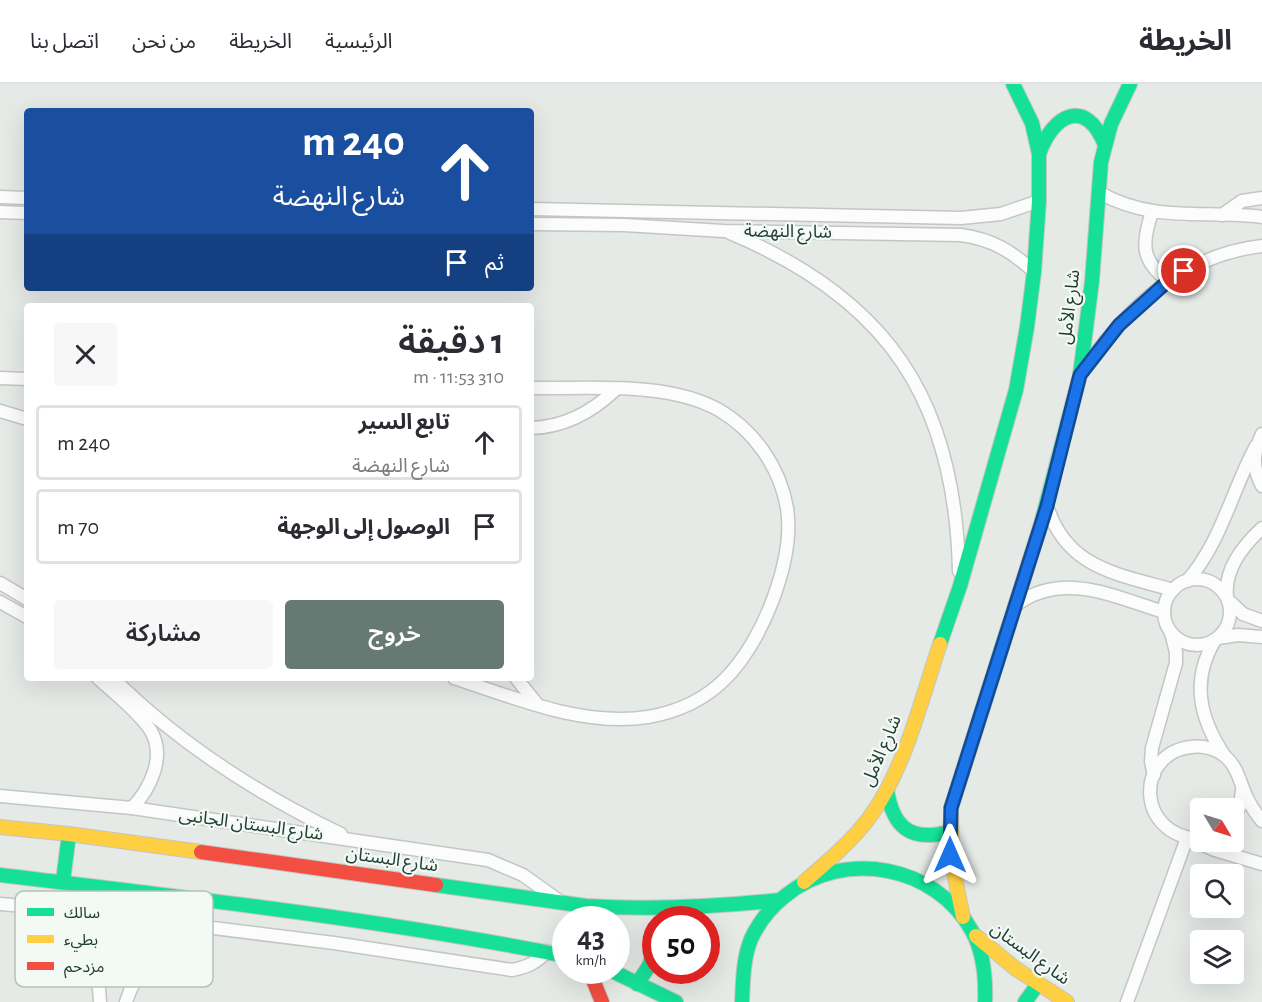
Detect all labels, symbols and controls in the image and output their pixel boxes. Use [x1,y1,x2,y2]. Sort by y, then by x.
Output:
text: الخريطة [1139,28,1232,56]
text: اتصل بنا [30,31,99,52]
text: من نحن [132,31,196,52]
text: الخريطة [229,31,292,52]
text: الرئيسية [325,31,393,52]
text: 240 m [302,121,405,163]
icon: ahead [426,132,504,210]
text: شارع النهضة [273,183,405,210]
street label: شارع النهضة [744,222,832,246]
pin [1158,245,1209,296]
icon: arrive [440,246,473,279]
text: ثم [485,252,504,274]
icon: arrive [1167,254,1200,287]
street label: شارع الأمل [1055,268,1087,346]
button: close [54,323,117,386]
text: 1 دقيقة [398,324,504,360]
text: 310 m · 11:53 [413,367,504,387]
text: تابع السير [358,411,450,433]
icon: ahead [468,426,501,459]
text: 240 m [57,432,110,454]
text: شارع النهضة [352,456,450,476]
icon: arrive [468,510,501,543]
text: 70 m [57,516,99,538]
text: الوصول إلى الوجهة [277,516,450,538]
button: مشاركة [54,600,273,669]
button: خروج [285,600,504,669]
street label: شارع الأمل [857,712,909,791]
north arrow [1190,798,1244,852]
map controls [1190,798,1244,984]
street label: شارع البستان الجانبى [177,806,324,848]
position arrow [918,823,982,887]
street label: شارع البستان [344,845,439,879]
button: search [1190,864,1244,918]
legend [15,891,213,987]
text: سالك [64,905,100,921]
speed limit sign: 50 [642,906,720,984]
street label: شارع البستان [985,919,1073,992]
text: 43 [577,923,605,953]
button: layers [1190,930,1244,984]
text: بطيء [64,932,98,952]
text: km/h [576,953,606,968]
text: مزدحم [64,959,104,979]

